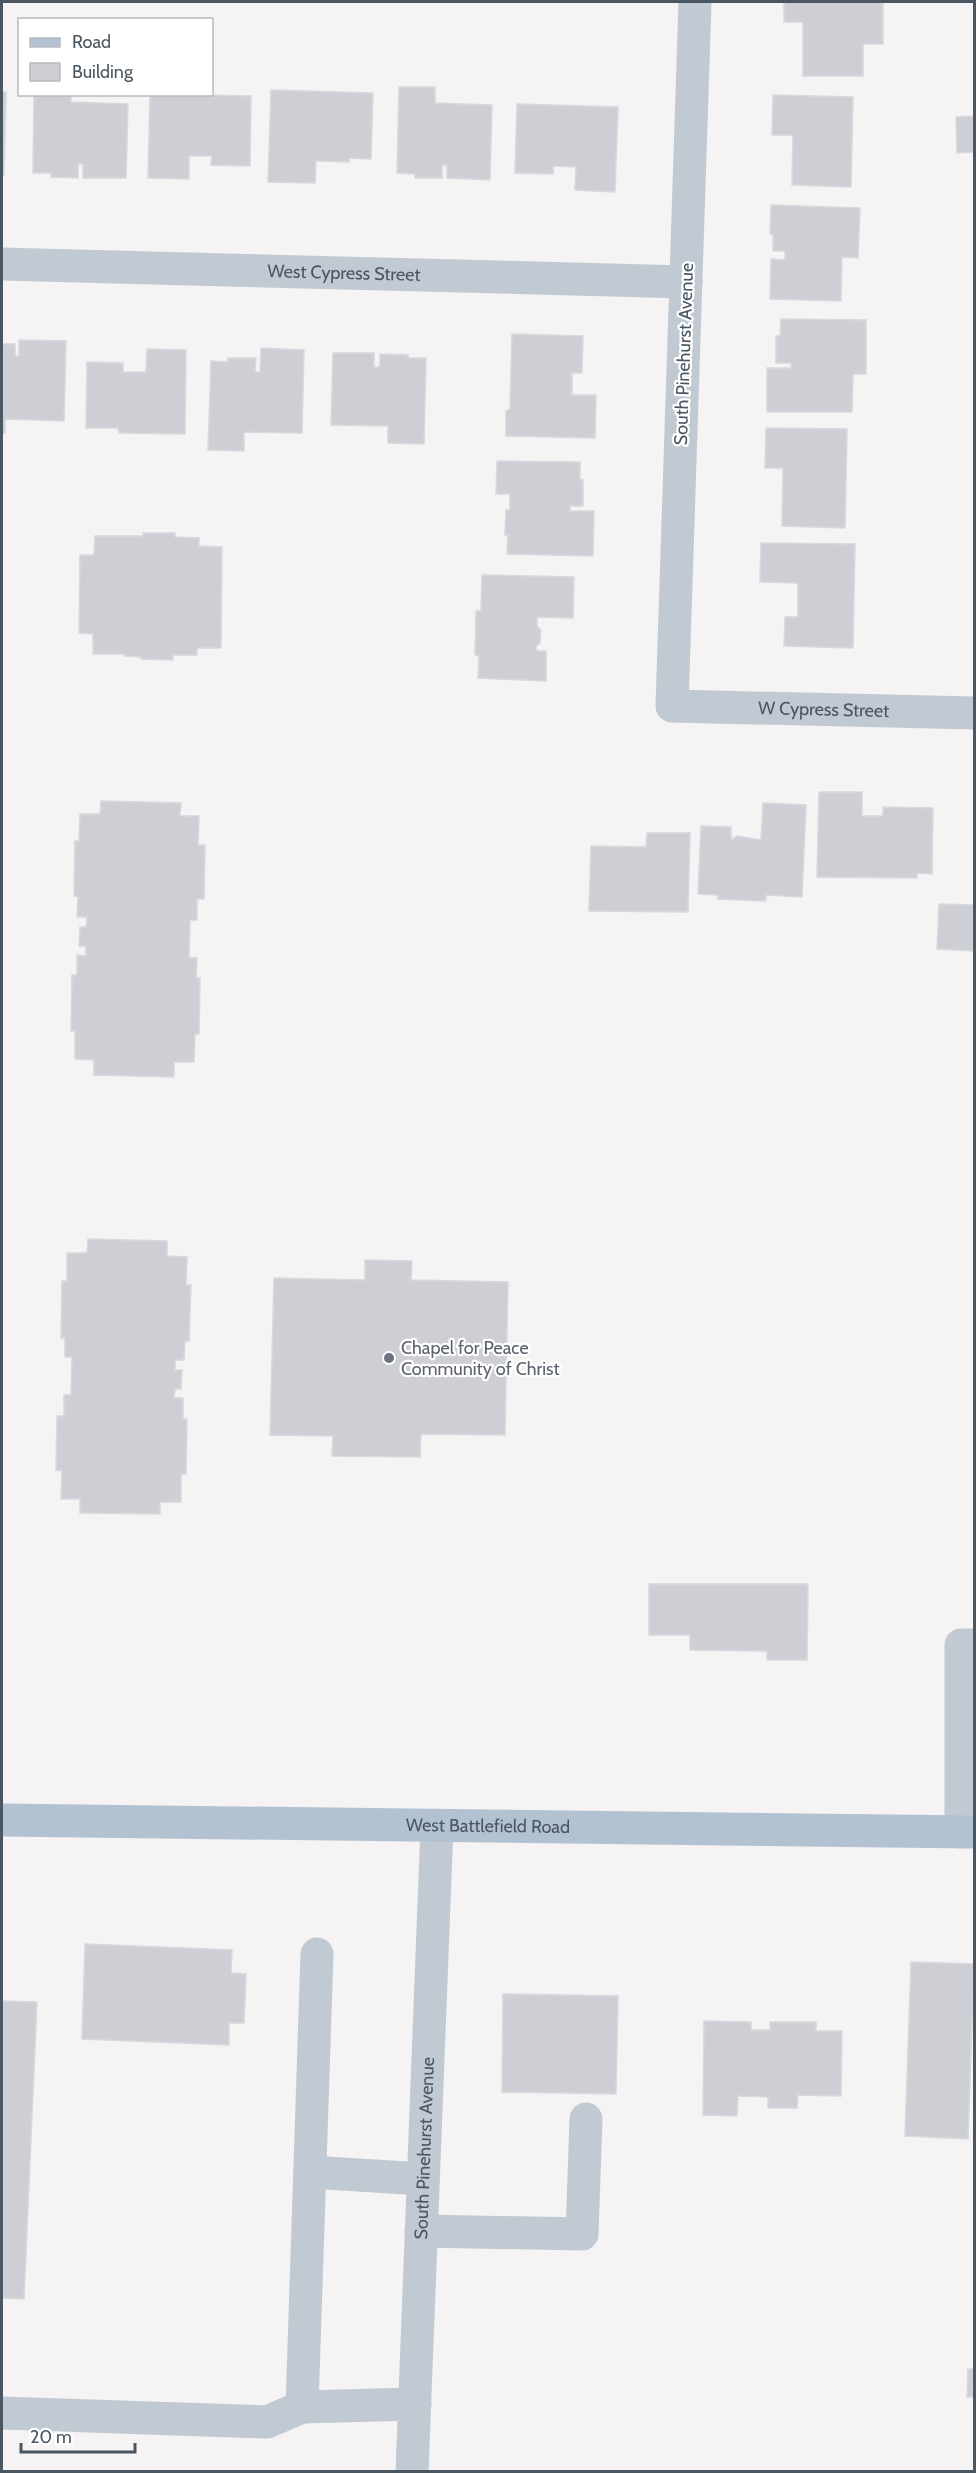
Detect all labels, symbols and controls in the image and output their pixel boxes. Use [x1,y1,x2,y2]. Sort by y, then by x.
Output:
legend [18,18,213,96]
text: Road [72,31,111,53]
text: Building [72,61,134,83]
street label: West Cypress Street [267,260,421,286]
street label: South Pinehurst Avenue [670,262,698,446]
street label: W Cypress Street [758,697,889,722]
place label: Chapel for Peace Community of Christ [401,1337,560,1380]
marker: Chapel for Peace Community of Christ [382,1351,396,1365]
street label: West Battlefield Road [406,1814,570,1838]
street label: South Pinehurst Avenue [410,2057,439,2240]
scale bar [21,2416,135,2454]
text: 20 m [30,2426,72,2448]

